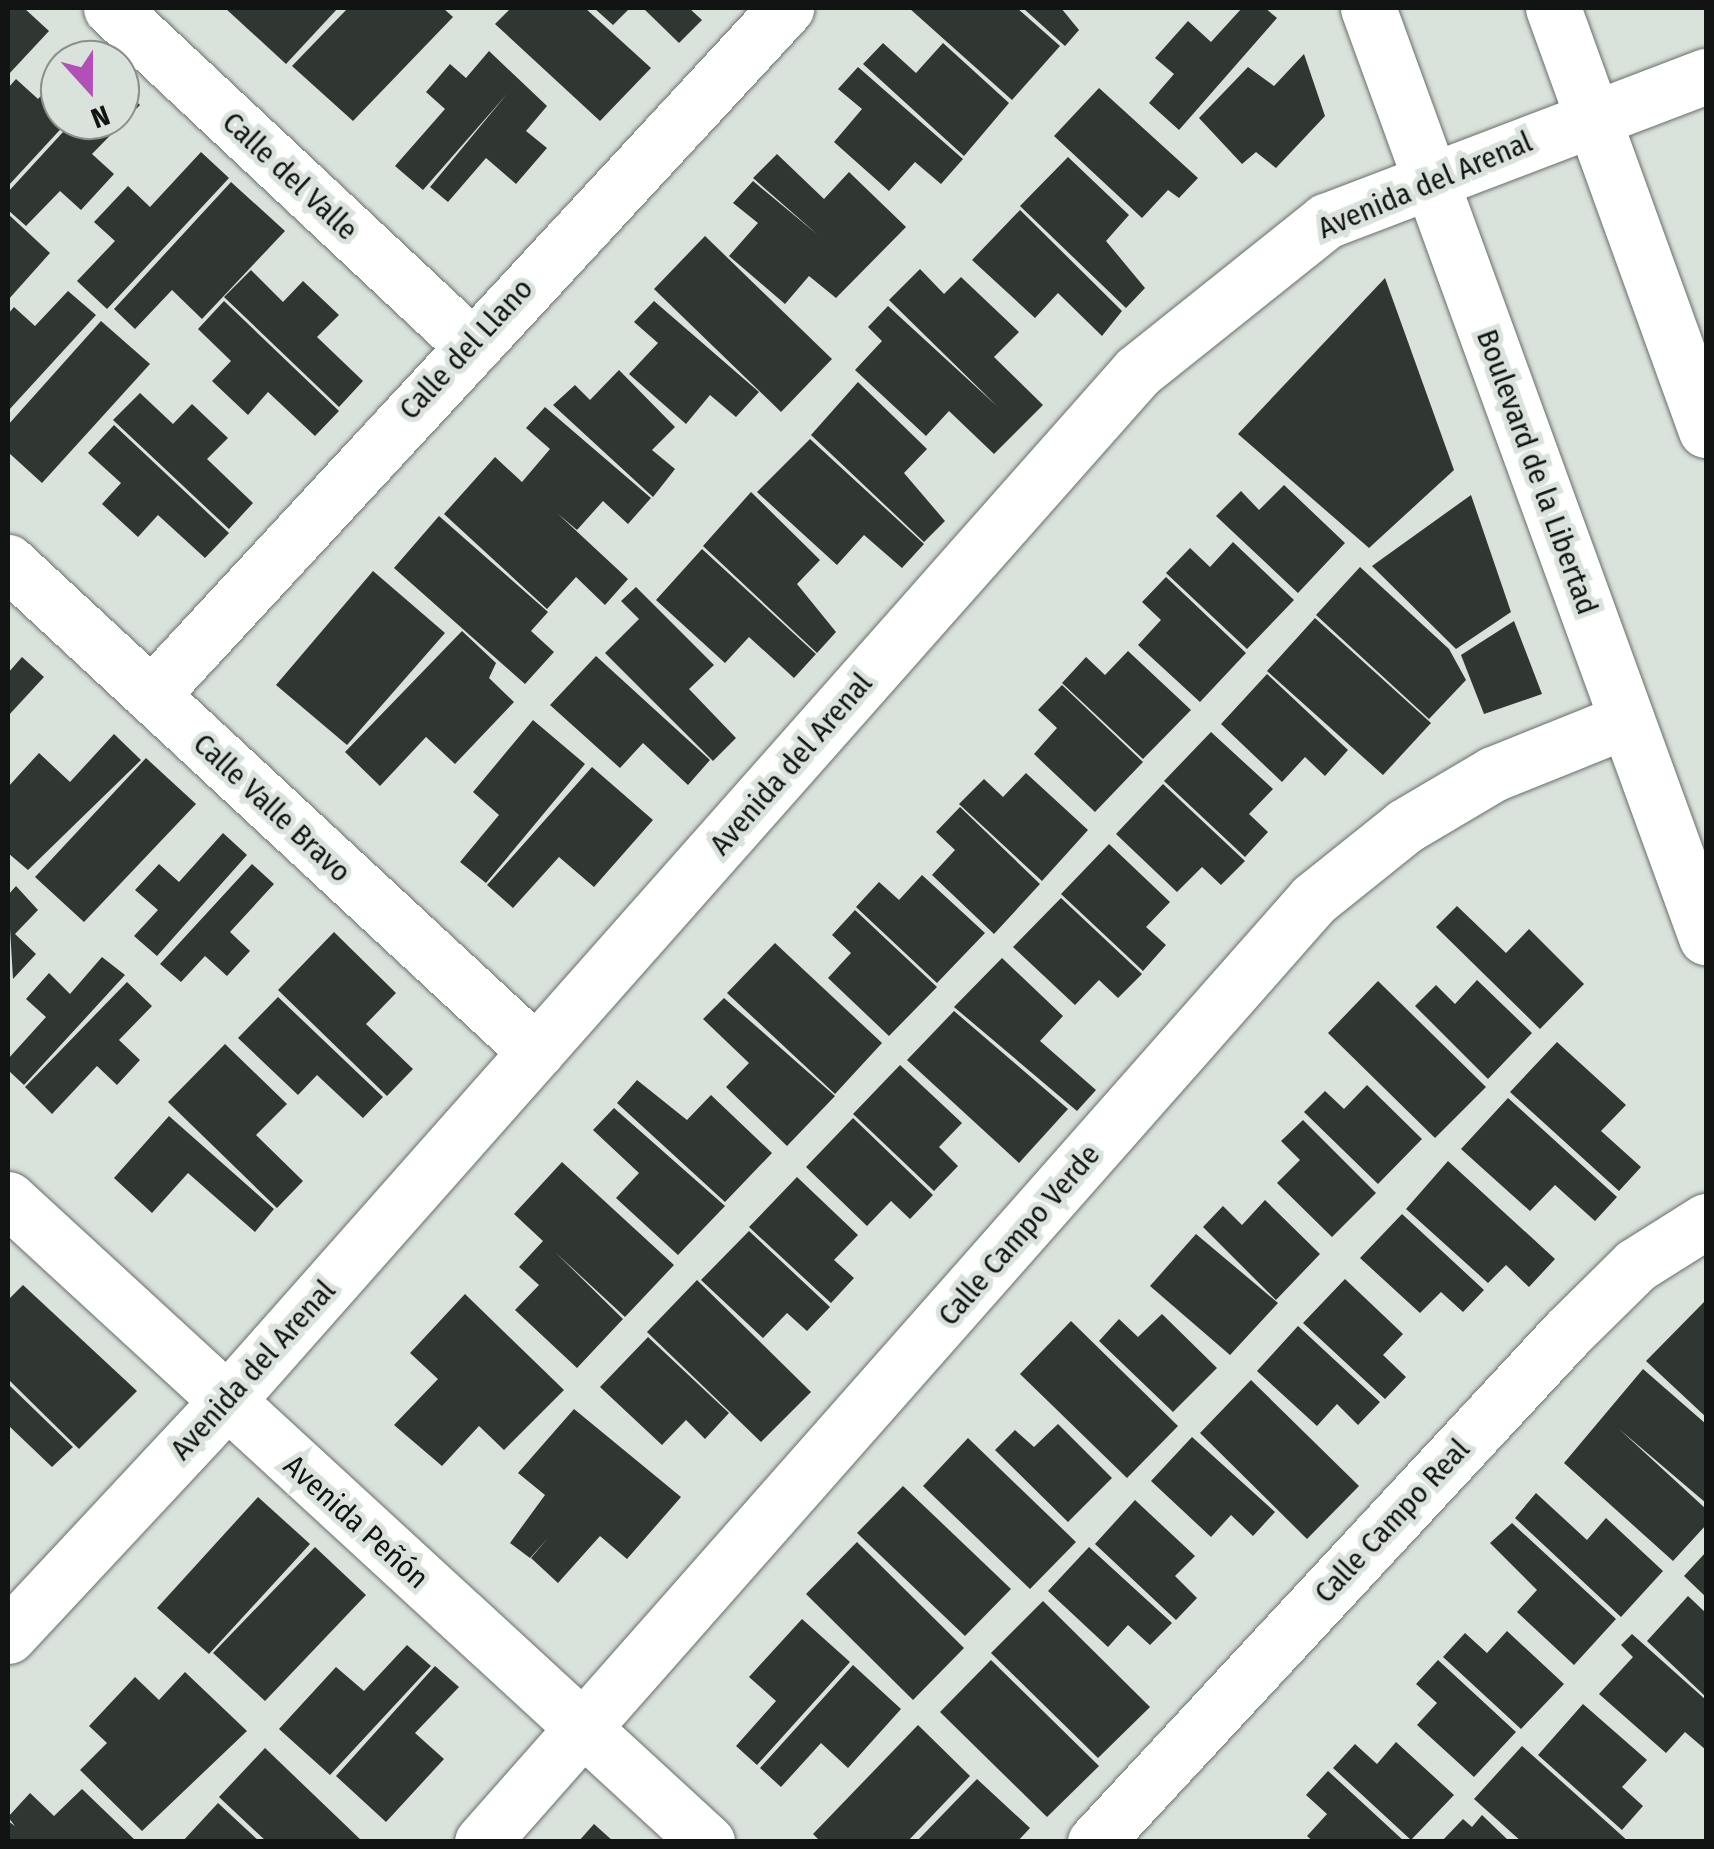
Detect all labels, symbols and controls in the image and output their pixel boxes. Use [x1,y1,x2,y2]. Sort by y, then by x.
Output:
north arrow [40,40,140,140]
text: N [86,98,114,135]
street label: Calle del Valle [215,104,365,248]
street label: Avenida del Arenal [1312,124,1538,246]
street label: Calle del Llano [392,271,540,427]
street label: Boulevard de la Libertad [1469,325,1605,619]
street label: Avenida del Arenal [702,666,880,862]
street label: Calle Valle Bravo [186,726,358,890]
street label: Calle Campo Verde [931,1137,1107,1333]
street label: Avenida del Arenal [163,1273,343,1467]
street label: Calle Campo Real [1307,1432,1477,1610]
street label: Avenida Peñón [276,1448,436,1596]

